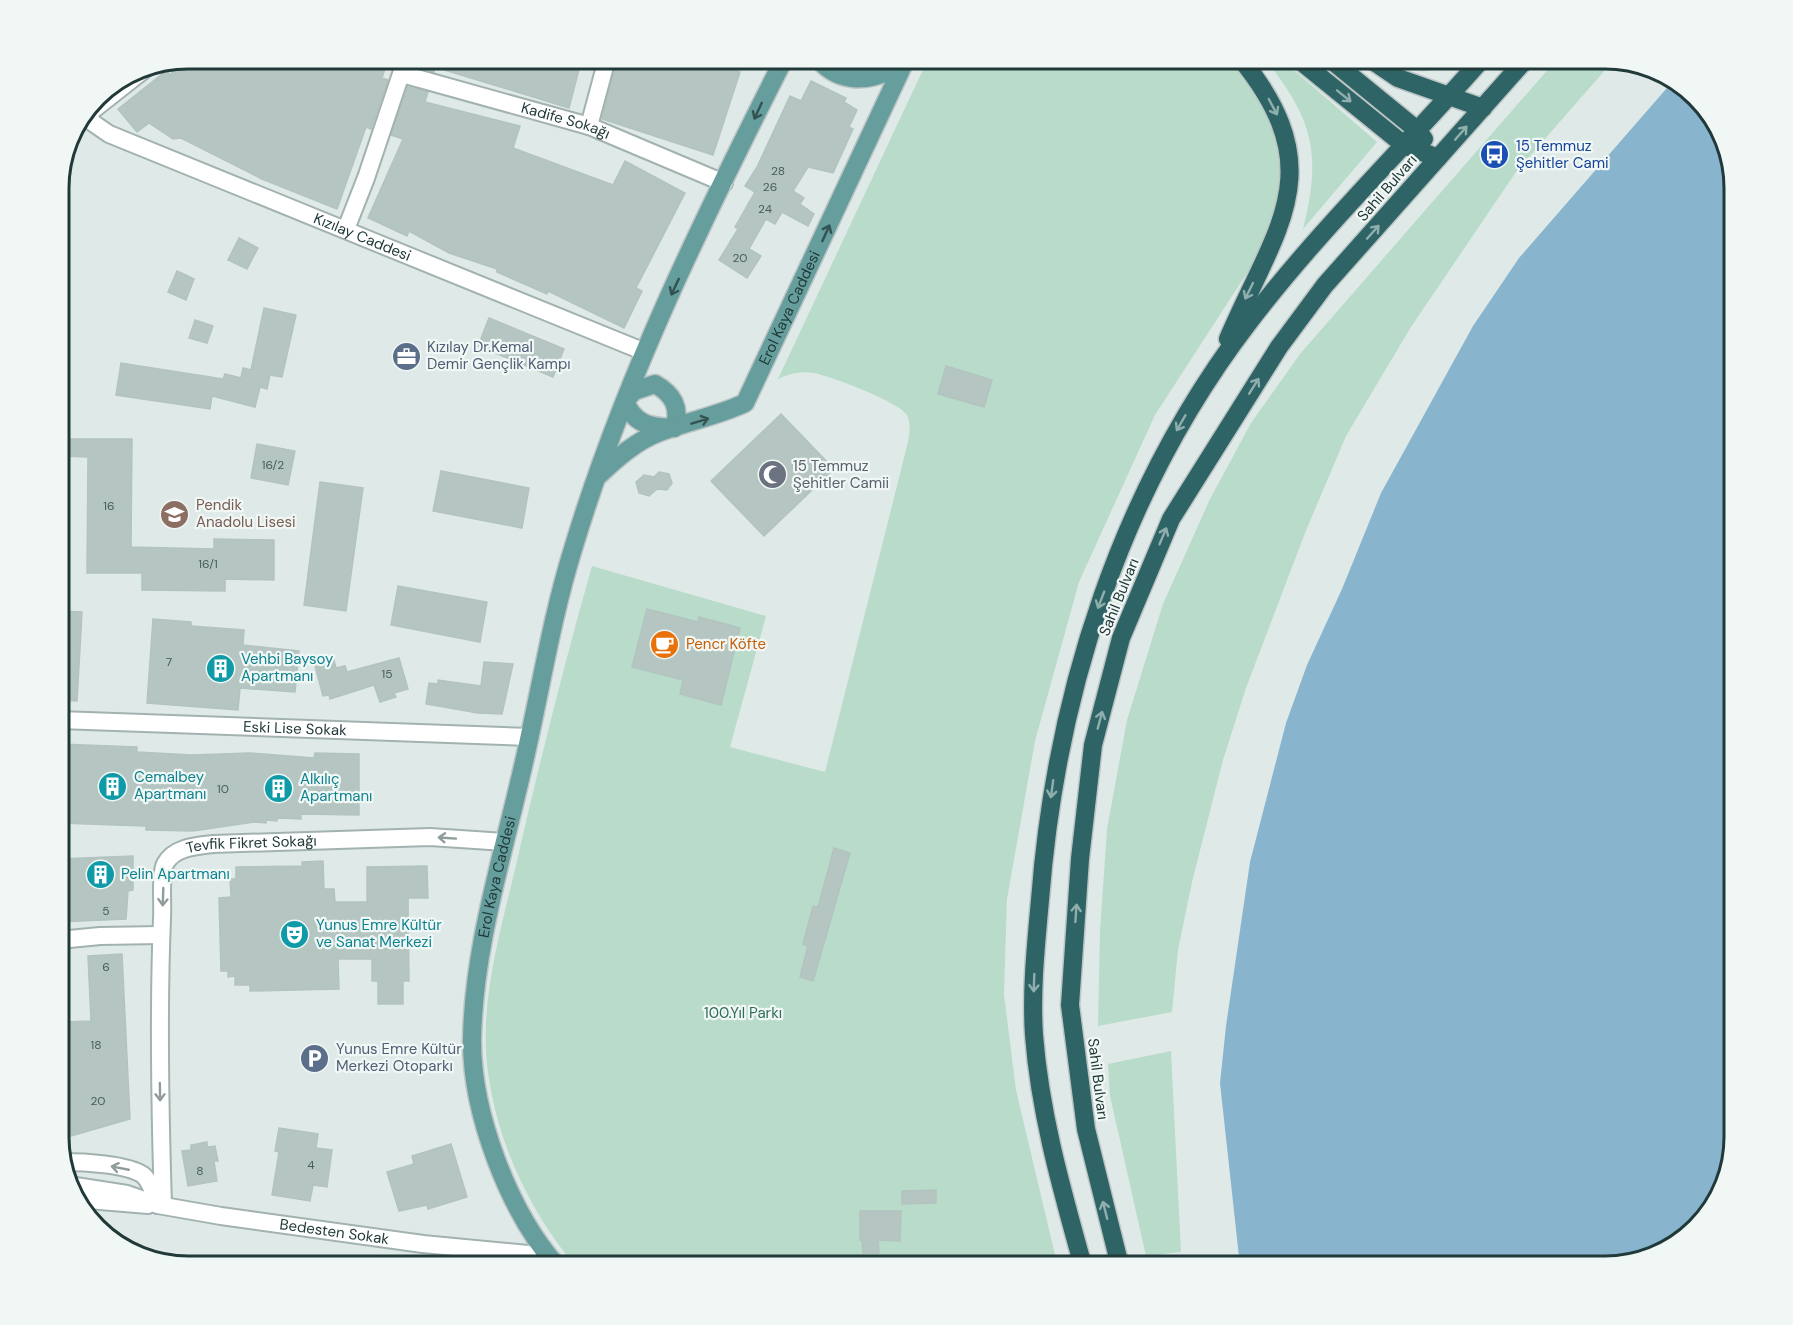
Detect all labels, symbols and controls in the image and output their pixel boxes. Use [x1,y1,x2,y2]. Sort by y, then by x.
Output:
one-way arrow [1335,89,1351,102]
street label: Kadife Sokağı [519,98,613,144]
one-way arrow [1267,98,1279,115]
one-way arrow [752,102,764,120]
one-way arrow [1454,126,1468,141]
place label: 15 Temmuz Şehitler Cami [1516,136,1609,173]
bus stop icon: 15 Temmuz Şehitler Cami [1479,139,1511,171]
street label: Sahil Bulvarı [1353,150,1421,226]
house number: 28 [771,163,785,179]
house number: 26 [763,179,777,195]
house number: 24 [758,201,772,217]
street label: Kızılay Caddesi [311,208,414,266]
one-way arrow [821,224,832,242]
one-way arrow [1366,225,1380,240]
street label: Erol Kaya Caddesi [754,248,825,368]
house number: 20 [732,250,748,266]
one-way arrow [669,278,680,296]
one-way arrow [1243,281,1254,299]
place label: Kızılay Dr.Kemal Demir Gençlik Kampı [427,337,571,374]
office icon: Kızılay Dr.Kemal Demir Gençlik Kampı [390,340,422,372]
one-way arrow [1248,378,1260,395]
one-way arrow [1175,414,1187,431]
one-way arrow [690,415,709,426]
place label: 15 Temmuz Şehitler Camii [793,456,889,493]
house number: 16/2 [262,457,284,473]
mosque icon: 15 Temmuz Şehitler Camii [756,459,788,491]
place label: Pendik Anadolu Lisesi [196,495,296,532]
house number: 16 [103,498,115,514]
school or university icon: Pendik Anadolu Lisesi [159,498,191,530]
one-way arrow [1158,527,1169,546]
street label: Sahil Bulvarı [1094,555,1144,639]
house number: 16/1 [198,556,218,572]
one-way arrow [1094,590,1105,609]
cafe icon: Pencr Köfte [649,628,681,660]
place label: Pencr Köfte [686,634,766,654]
place label: Vehbi Baysoy Apartmanı [241,649,334,686]
building icon: Vehbi Baysoy Apartmanı [204,652,236,684]
house number: 7 [166,654,172,670]
house number: 15 [381,666,393,682]
one-way arrow [1094,711,1106,730]
street label: Eski Lise Sokak [243,717,347,740]
place label: Cemalbey Apartmanı [134,767,206,804]
place label: Alkılıç Apartmanı [300,769,372,806]
building icon: Cemalbey Apartmanı [97,770,129,802]
building icon: Alkılıç Apartmanı [263,772,295,804]
one-way arrow [1047,778,1058,798]
house number: 10 [217,781,229,797]
street label: Erol Kaya Caddesi [473,814,521,939]
street label: Tevfik Fikret Sokağı [184,831,317,858]
one-way arrow [437,832,457,843]
building icon: Pelin Apartmanı [84,858,116,890]
place label: Pelin Apartmanı [121,864,230,884]
one-way arrow [157,886,169,906]
house number: 5 [102,903,110,919]
one-way arrow [1071,904,1082,924]
place label: Yunus Emre Kültür ve Sanat Merkezi [316,915,442,952]
theatre icon: Yunus Emre Kültür ve Sanat Merkezi [279,918,311,950]
house number: 6 [102,959,110,975]
one-way arrow [1028,972,1039,992]
park label: 100.Yıl Parkı [704,1003,782,1023]
house number: 18 [90,1037,102,1053]
street label: Sahil Bulvarı [1083,1037,1113,1121]
place label: Yunus Emre Kültür Merkezi Otoparkı [336,1039,462,1076]
parking icon: Yunus Emre Kültür Merkezi Otoparkı [299,1042,331,1074]
one-way arrow [154,1081,166,1101]
house number: 20 [90,1093,106,1109]
house number: 4 [307,1157,315,1173]
one-way arrow [111,1162,130,1173]
house number: 8 [196,1163,204,1179]
one-way arrow [1099,1201,1111,1220]
street label: Bedesten Sokak [278,1214,391,1249]

